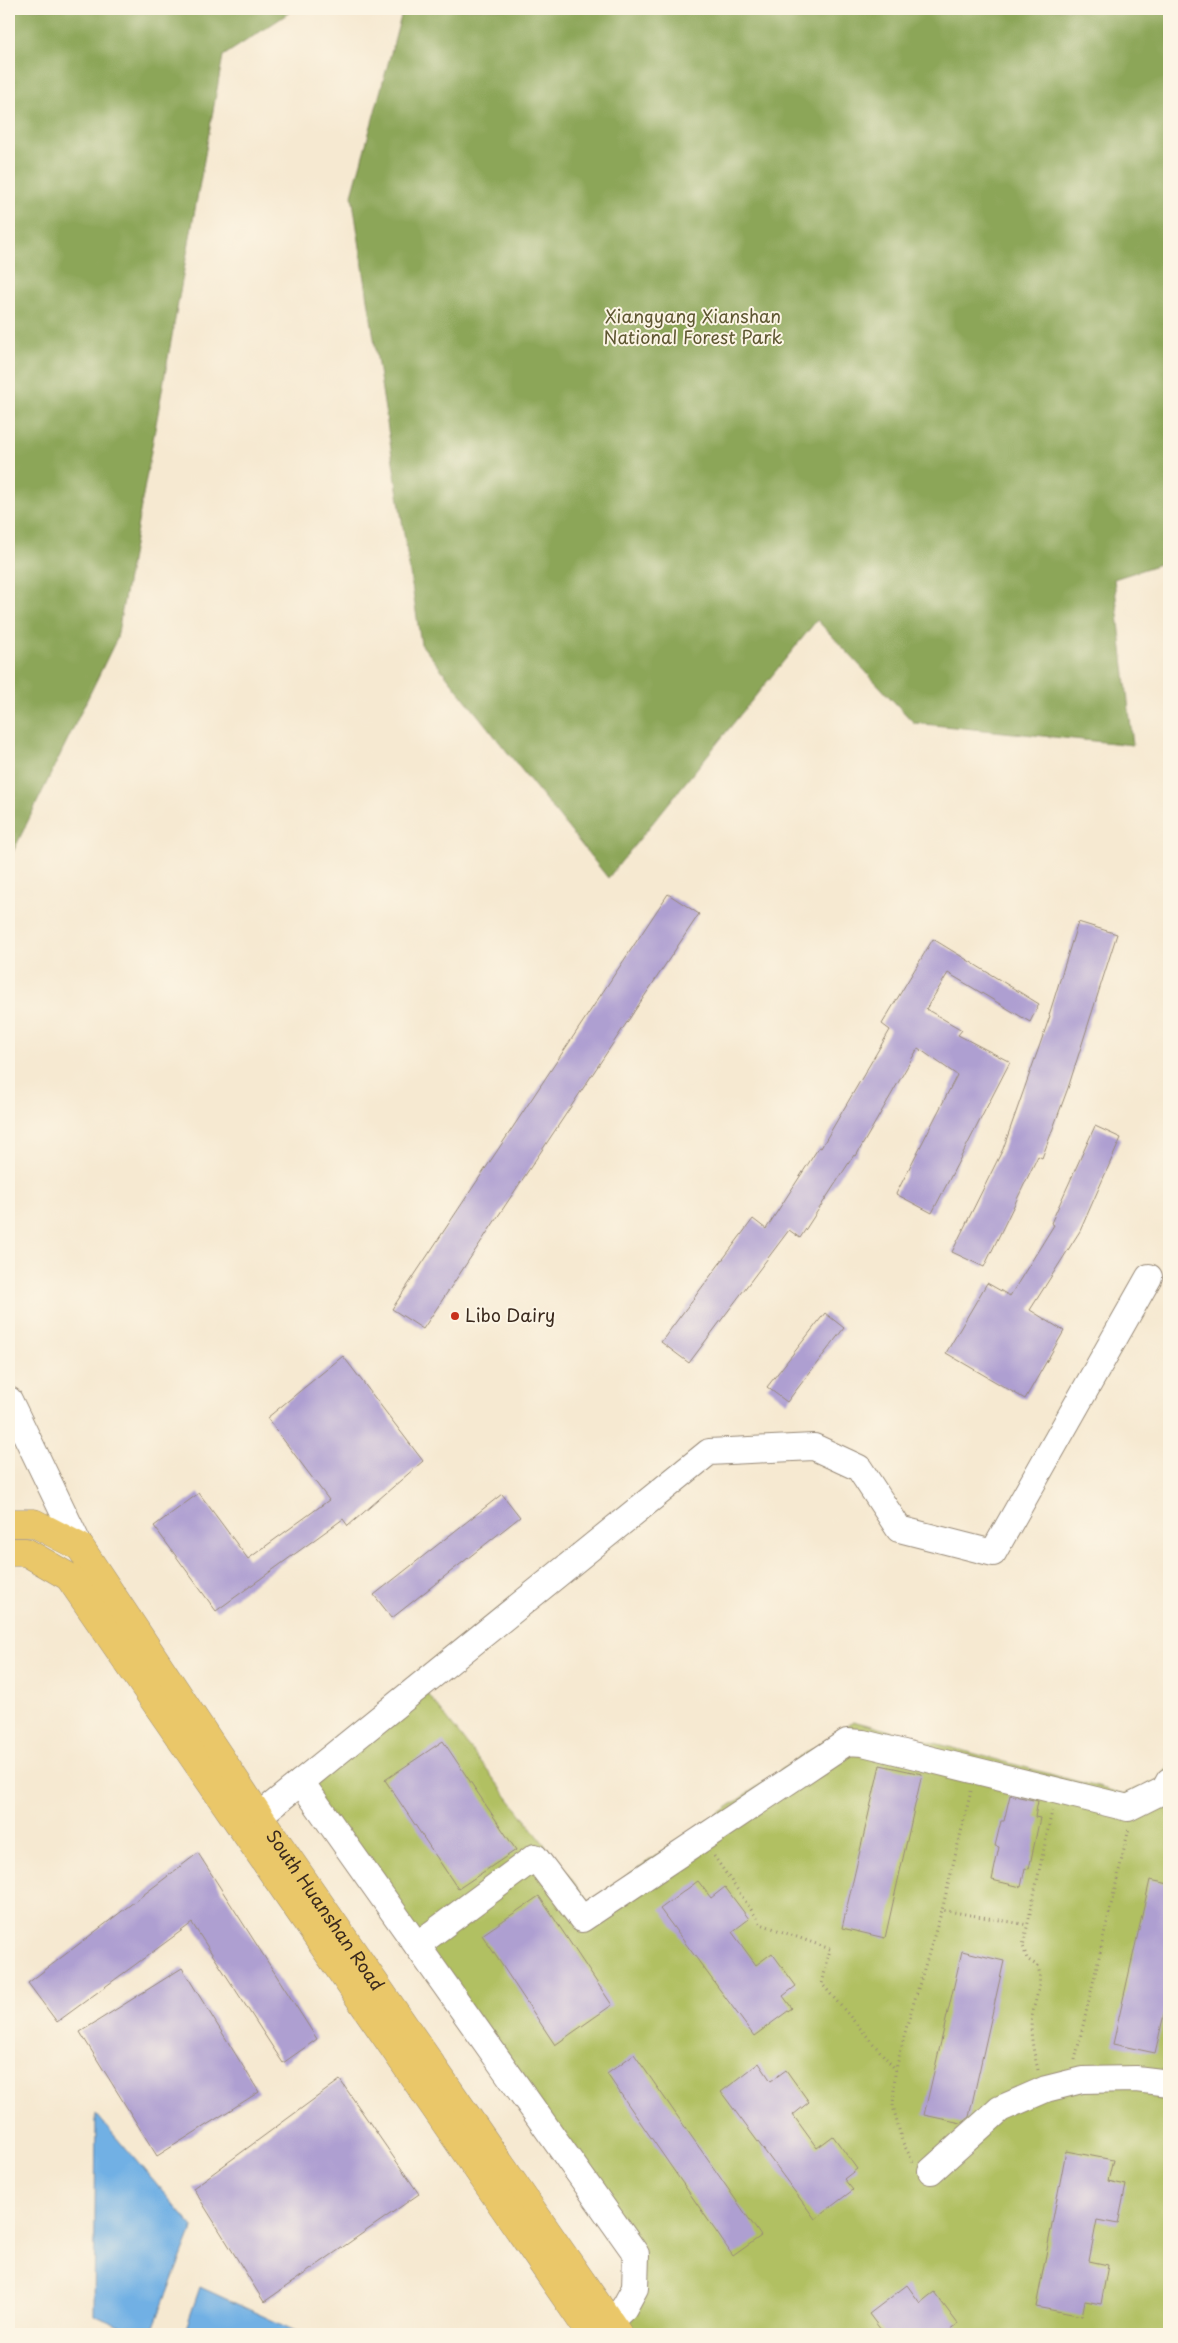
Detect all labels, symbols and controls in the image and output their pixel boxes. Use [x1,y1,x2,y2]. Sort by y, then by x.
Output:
park label: Xiangyang Xianshan National Forest Park [604,302,783,350]
place label: Libo Dairy [465,1301,555,1328]
marker: Libo Dairy [449,1310,461,1322]
street label: South Huanshan Road [260,1824,391,1996]

